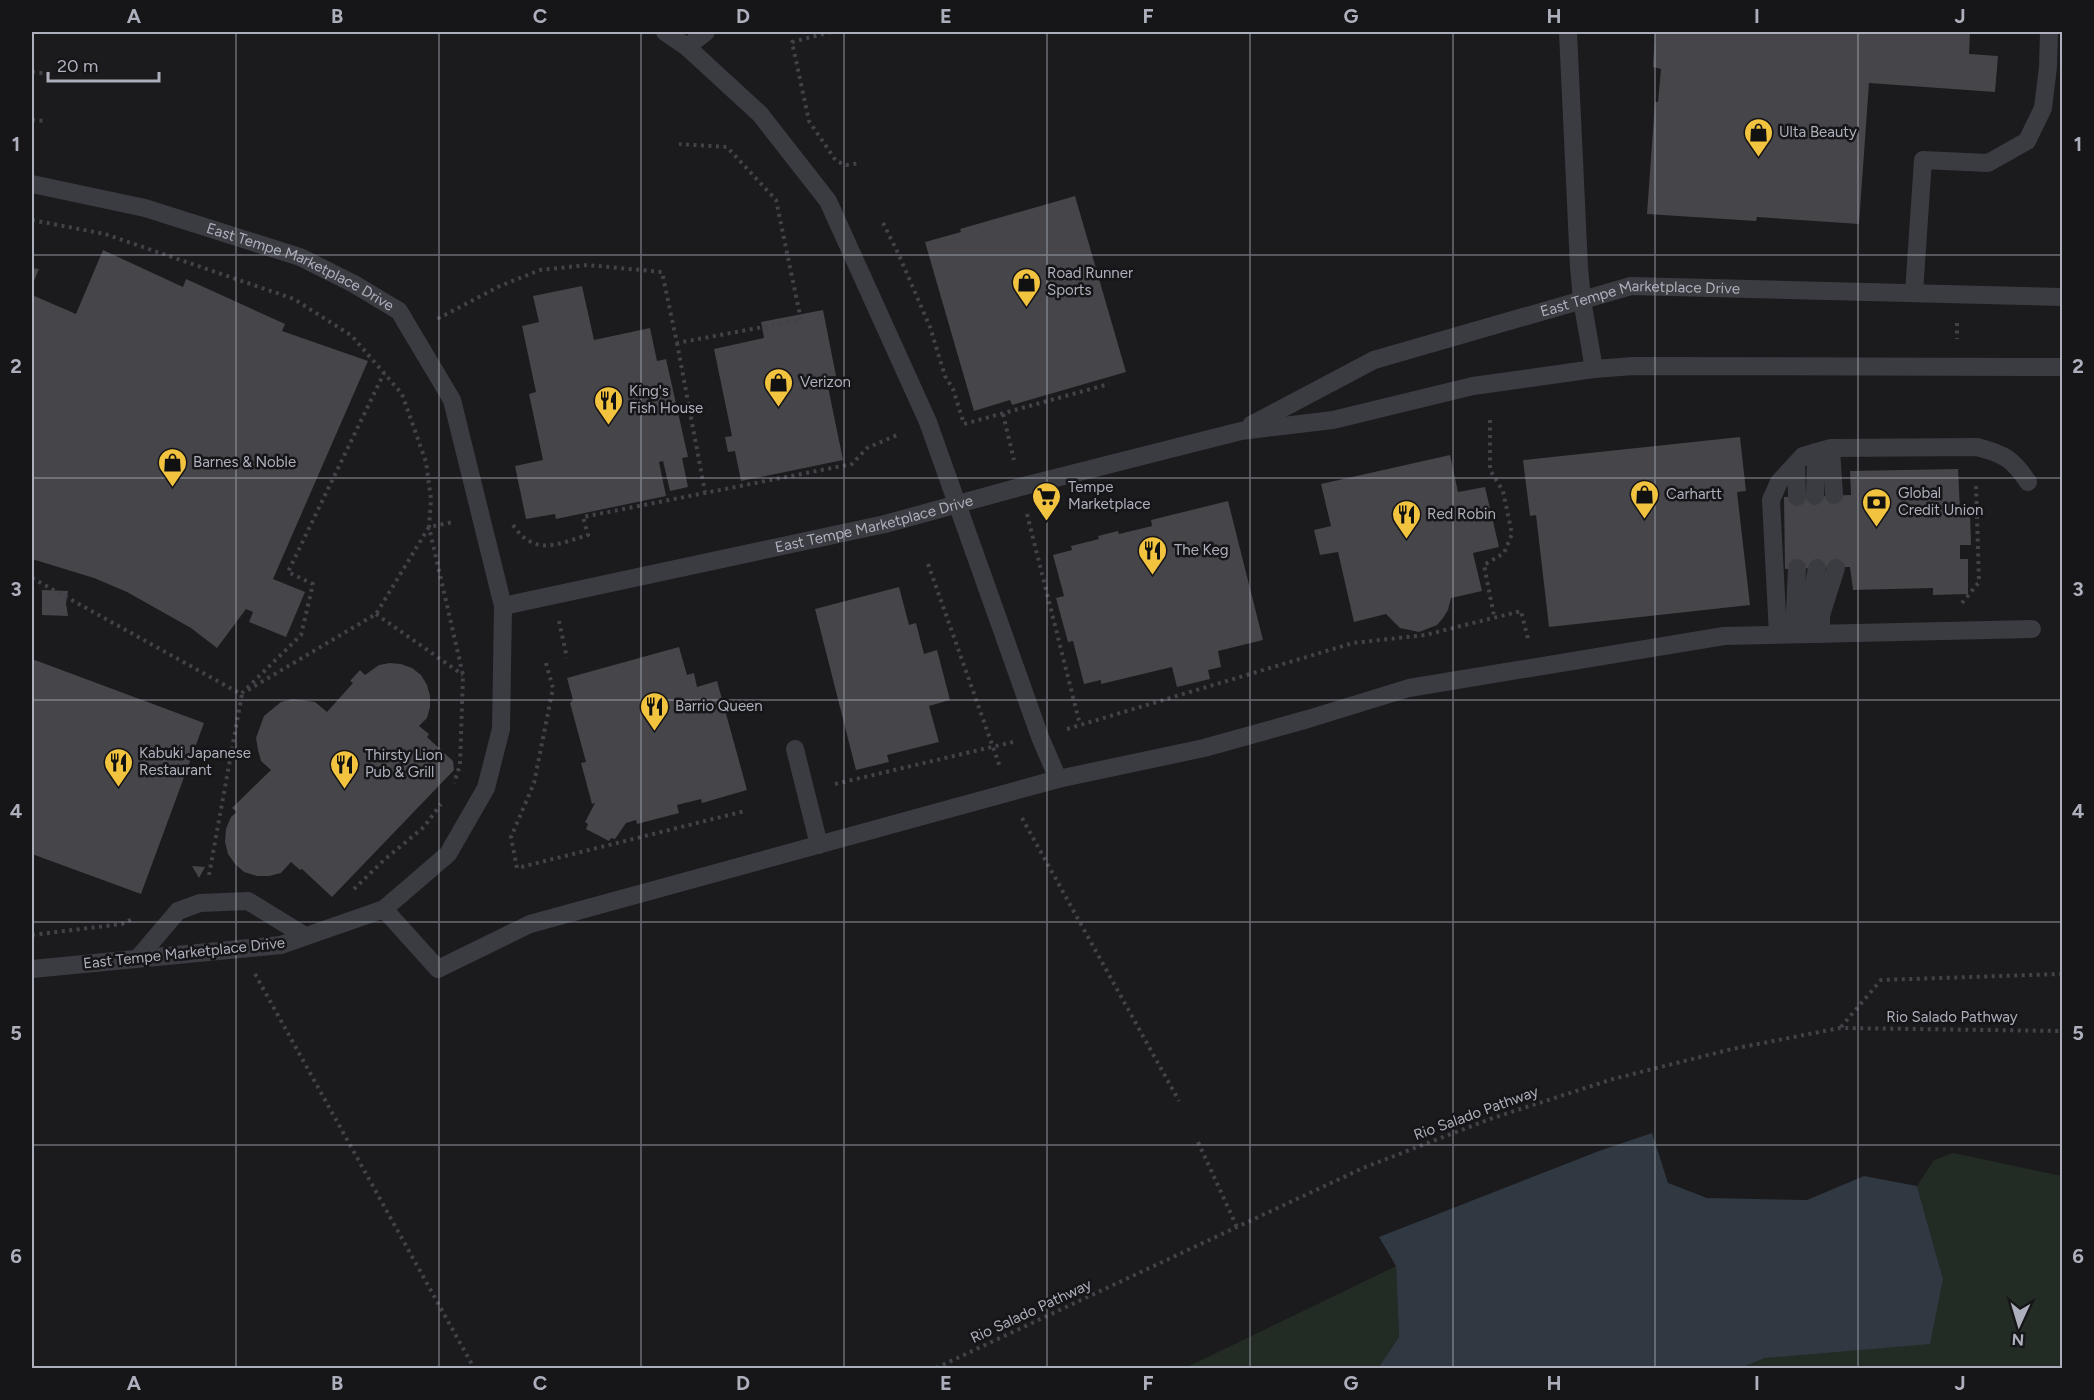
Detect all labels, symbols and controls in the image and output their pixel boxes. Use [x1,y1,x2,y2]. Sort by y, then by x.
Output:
text: A [127,4,142,28]
text: B [331,4,343,28]
text: C [533,4,547,28]
text: D [736,4,750,28]
text: E [940,4,952,28]
text: F [1142,4,1154,28]
text: G [1344,4,1359,28]
text: H [1547,4,1562,28]
text: I [1754,4,1760,28]
text: J [1954,4,1966,28]
scale bar [48,45,159,83]
text: 20 m [57,55,98,77]
shop icon: Ulta Beauty [1742,116,1774,158]
place label: Ulta Beauty [1779,123,1857,141]
text: 1 [12,132,20,156]
text: 1 [2074,132,2082,156]
street label: East Tempe Marketplace Drive [204,219,397,315]
place label: Road Runner Sports [1047,264,1133,299]
shop icon: Road Runner Sports [1010,266,1042,308]
street label: East Tempe Marketplace Drive [1538,277,1740,321]
text: 2 [10,354,22,378]
text: 2 [2072,354,2084,378]
shop icon: Verizon [763,366,795,408]
place label: Verizon [800,373,851,391]
place label: King's Fish House [629,382,703,417]
restaurant icon: King's Fish House [592,384,624,426]
shop icon: Barnes & Noble [156,446,188,488]
place label: Barnes & Noble [193,453,296,471]
place label: Tempe Marketplace [1068,478,1151,513]
shop icon: Carhartt [1629,478,1661,520]
supermarket icon: Tempe Marketplace [1031,480,1063,522]
place label: Global Credit Union [1898,484,1983,519]
place label: Carhartt [1666,485,1722,503]
bank icon: Global Credit Union [1861,486,1893,528]
street label: East Tempe Marketplace Drive [773,491,975,556]
restaurant icon: Red Robin [1390,498,1422,540]
place label: Red Robin [1427,505,1496,523]
restaurant icon: The Keg [1137,534,1169,576]
place label: The Keg [1174,541,1229,559]
text: 3 [10,577,22,601]
text: 3 [2072,577,2084,601]
restaurant icon: Barrio Queen [638,690,670,732]
place label: Barrio Queen [675,697,763,715]
place label: Kabuki Japanese Restaurant [139,744,251,779]
restaurant icon: Kabuki Japanese Restaurant [102,746,134,788]
place label: Thirsty Lion Pub & Grill [365,746,443,781]
restaurant icon: Thirsty Lion Pub & Grill [328,748,360,790]
text: 4 [10,799,23,823]
text: 4 [2072,799,2085,823]
street label: East Tempe Marketplace Drive [82,933,286,973]
street label: Rio Salado Pathway [1886,1008,2018,1026]
text: 5 [10,1021,22,1045]
text: 5 [2072,1021,2084,1045]
street label: Rio Salado Pathway [1411,1082,1541,1144]
text: 6 [10,1244,22,1268]
text: 6 [2072,1244,2084,1268]
street label: Rio Salado Pathway [968,1275,1094,1347]
north arrow [1989,1295,2049,1355]
text: N [2011,1330,2025,1349]
text: A [127,1371,142,1395]
text: B [331,1371,343,1395]
text: C [533,1371,547,1395]
text: D [736,1371,750,1395]
text: E [940,1371,952,1395]
text: F [1142,1371,1154,1395]
text: G [1344,1371,1359,1395]
text: H [1547,1371,1562,1395]
text: I [1754,1371,1760,1395]
text: J [1954,1371,1966,1395]

